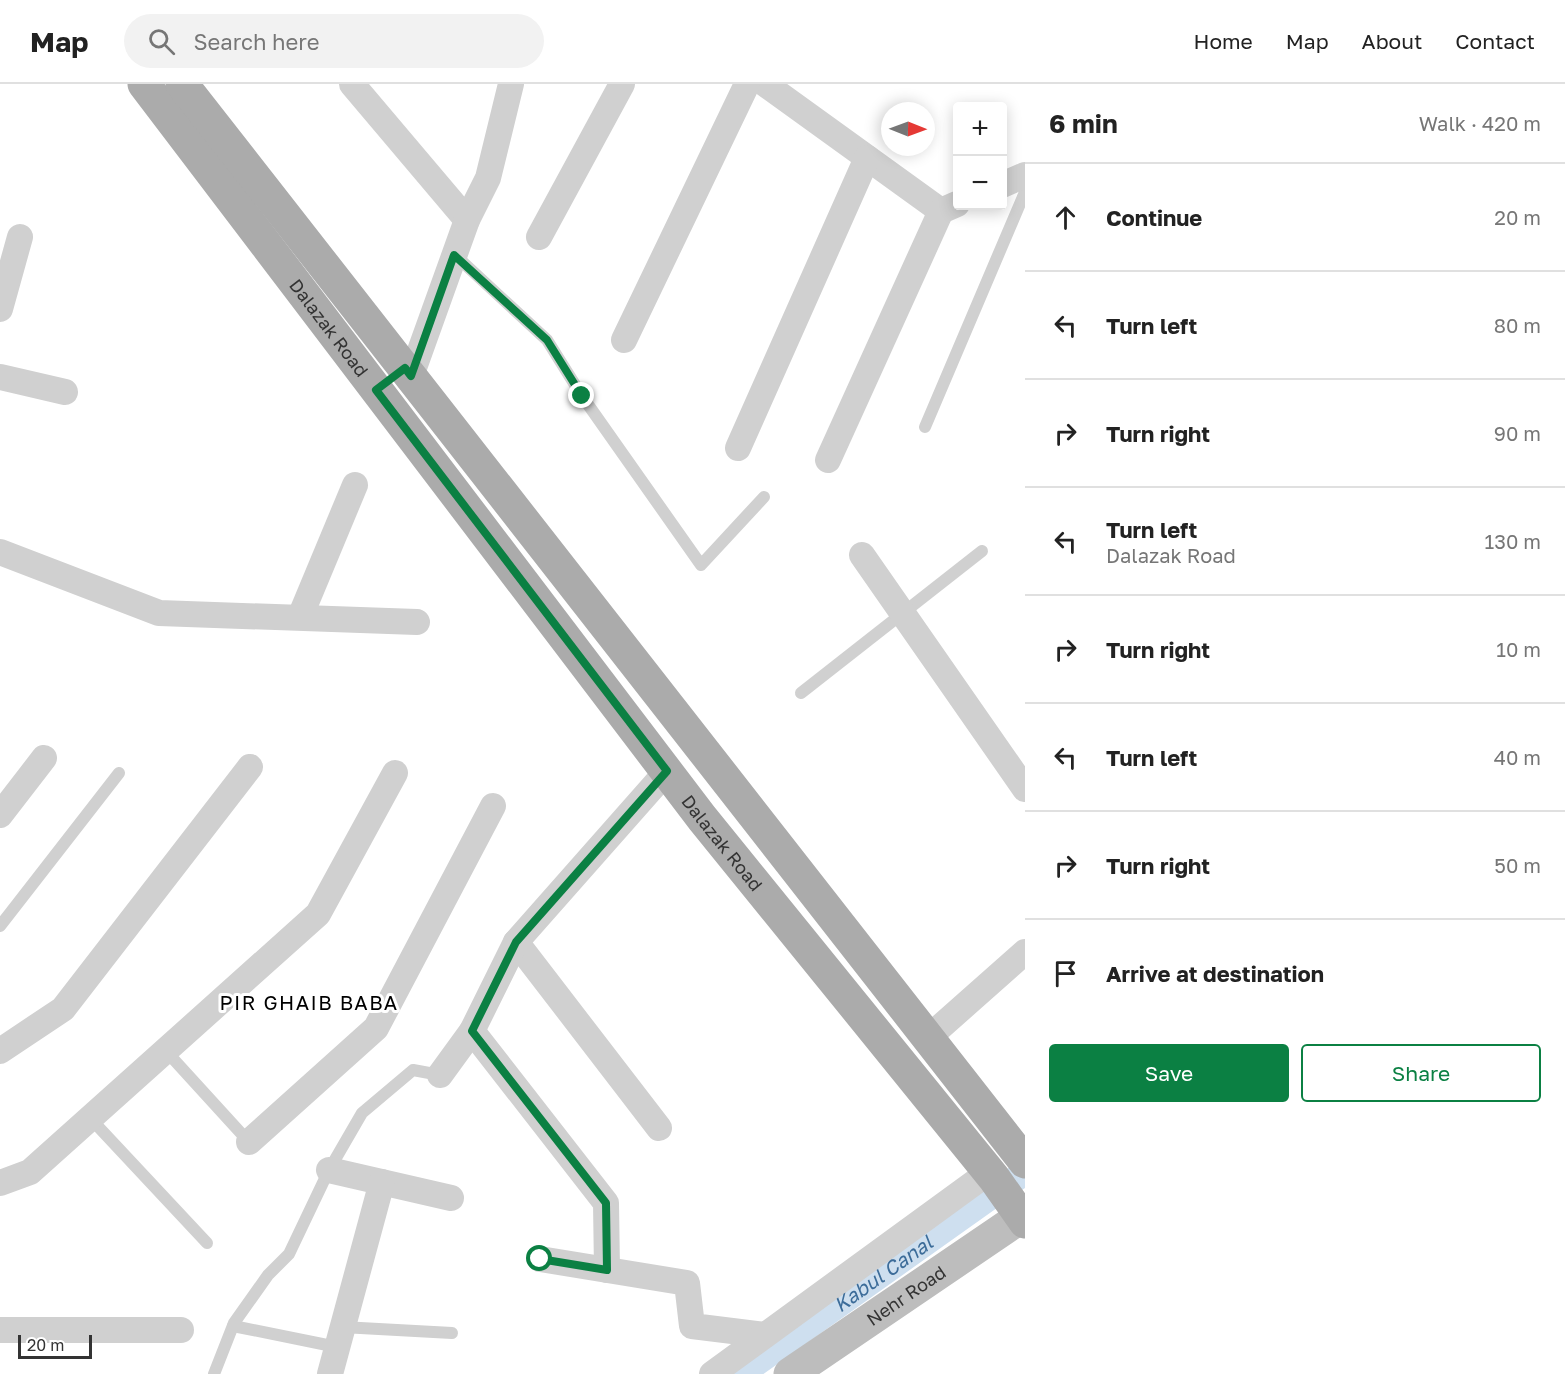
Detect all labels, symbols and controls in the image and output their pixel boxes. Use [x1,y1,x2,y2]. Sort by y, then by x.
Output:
search box [124,14,544,68]
text: Map [30,25,88,58]
icon: search [145,25,178,58]
text: Search here [193,28,319,55]
text: Home [1193,28,1253,54]
text: Map [1286,28,1329,54]
text: About [1362,28,1422,54]
text: Contact [1455,28,1535,54]
north arrow [881,102,935,156]
map controls [953,102,1007,210]
button: + [953,102,1007,156]
text: 6 min [1049,108,1118,139]
text: Walk · 420 m [1419,111,1541,135]
button: − [953,156,1007,210]
icon: ahead [1049,201,1082,234]
text: Continue [1106,204,1202,231]
text: 20 m [1494,205,1541,229]
street label: Dalazak Road [285,274,373,381]
icon: left [1049,309,1082,342]
text: Turn left [1106,312,1197,339]
text: 80 m [1494,313,1541,337]
route end [568,382,594,408]
icon: right [1049,417,1082,450]
text: Turn right [1106,420,1210,447]
text: 90 m [1494,421,1541,445]
text: Turn left [1106,516,1197,543]
icon: left [1049,525,1082,558]
text: 130 m [1485,529,1541,553]
text: Dalazak Road [1106,543,1236,567]
icon: right [1049,633,1082,666]
text: Turn right [1106,636,1210,663]
text: 10 m [1496,637,1541,661]
icon: left [1049,741,1082,774]
text: Turn left [1106,744,1197,771]
text: 40 m [1494,745,1541,769]
street label: Dalazak Road [677,790,768,895]
icon: right [1049,849,1082,882]
text: Turn right [1106,852,1210,879]
text: 50 m [1494,853,1541,877]
icon: arrive [1049,957,1082,990]
text: Arrive at destination [1106,960,1324,987]
district label: PIR GHAIB BABA [219,990,399,1014]
button: Save [1049,1044,1289,1102]
button: Share [1301,1044,1541,1102]
water label: Kabul Canal [829,1229,937,1316]
route start [526,1245,552,1271]
street label: Nehr Road [862,1261,950,1330]
scale bar [18,1332,92,1360]
text: 20 m [27,1335,64,1355]

